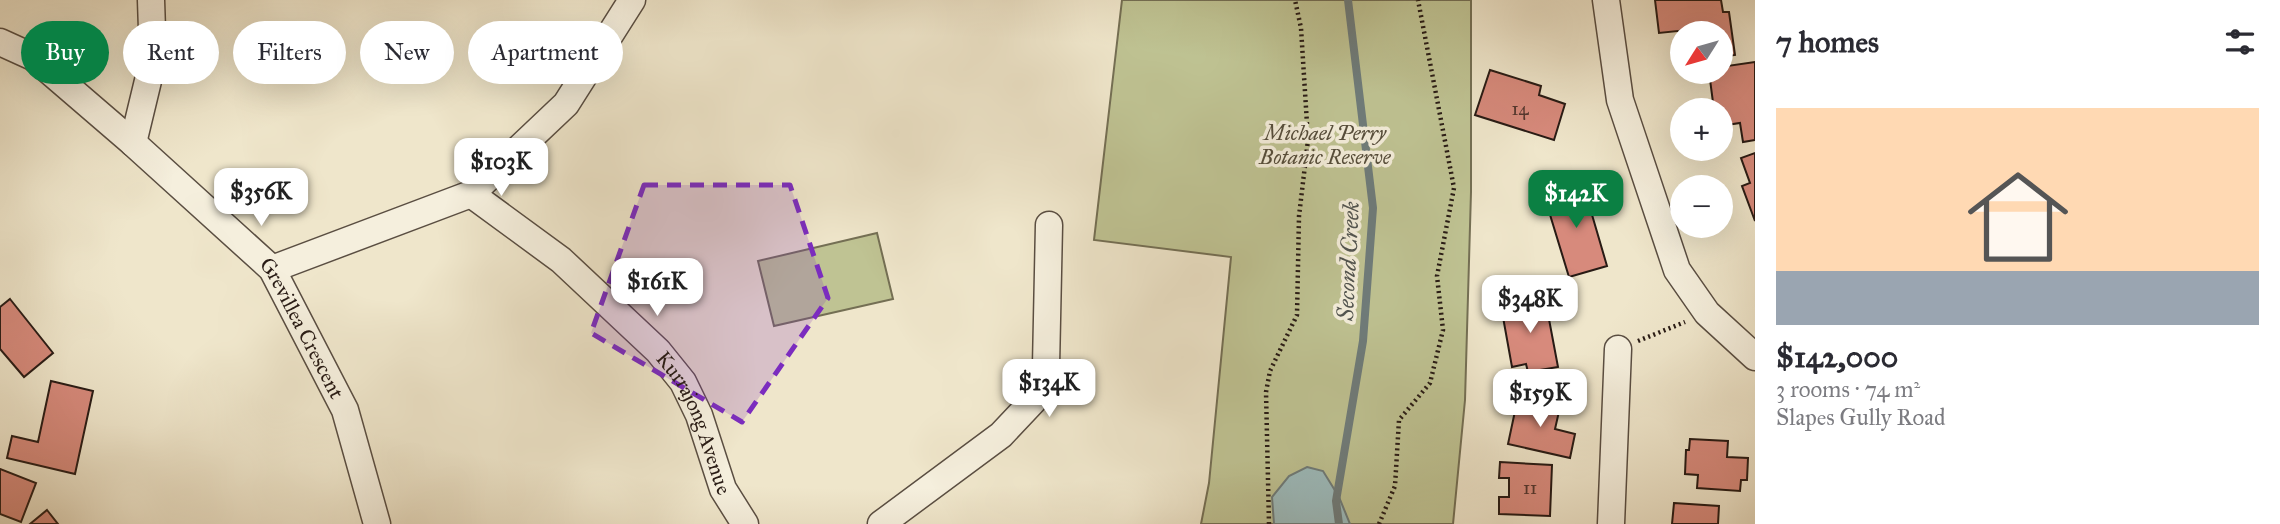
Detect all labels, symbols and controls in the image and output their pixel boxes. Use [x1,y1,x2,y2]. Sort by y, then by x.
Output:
chip: Buy [21,21,109,84]
chip: Rent [123,21,219,84]
chip: Filters [233,21,346,84]
chip: New [360,21,454,84]
chip: Apartment [468,21,623,84]
north arrow [1670,21,1732,84]
map controls [1670,21,1733,238]
icon: filters [2221,23,2259,61]
text: 7 homes [1776,24,1879,60]
house number: 14 [1511,98,1530,120]
button: + [1670,98,1733,161]
park label: Michael Perry Botanic Reserve [1258,120,1392,170]
pin: $103K [452,138,550,198]
text: $103K [470,147,532,175]
icon: home [1955,154,2081,280]
pin: $356K [212,168,310,228]
pin: $142K [1527,170,1625,230]
button: − [1670,175,1733,238]
text: $356K [230,177,292,205]
text: $142K [1544,179,1608,207]
water label: Second Creek [1331,201,1365,322]
street label: Grevillea Crescent [255,251,350,404]
pin: $161K [608,258,706,318]
text: $161K [627,267,687,295]
pin: $348K [1481,276,1579,335]
text: $348K [1498,284,1562,312]
text: $142,000 [1776,339,1898,375]
street label: Kurrajong Avenue [650,346,737,500]
pin: $134K [1000,360,1098,419]
text: $134K [1018,368,1080,396]
pin: $159K [1491,370,1589,429]
text: 3 rooms · 74 m² [1776,375,1920,403]
text: $159K [1509,378,1571,406]
text: Slapes Gully Road [1776,403,1945,431]
house number: 11 [1523,477,1537,499]

